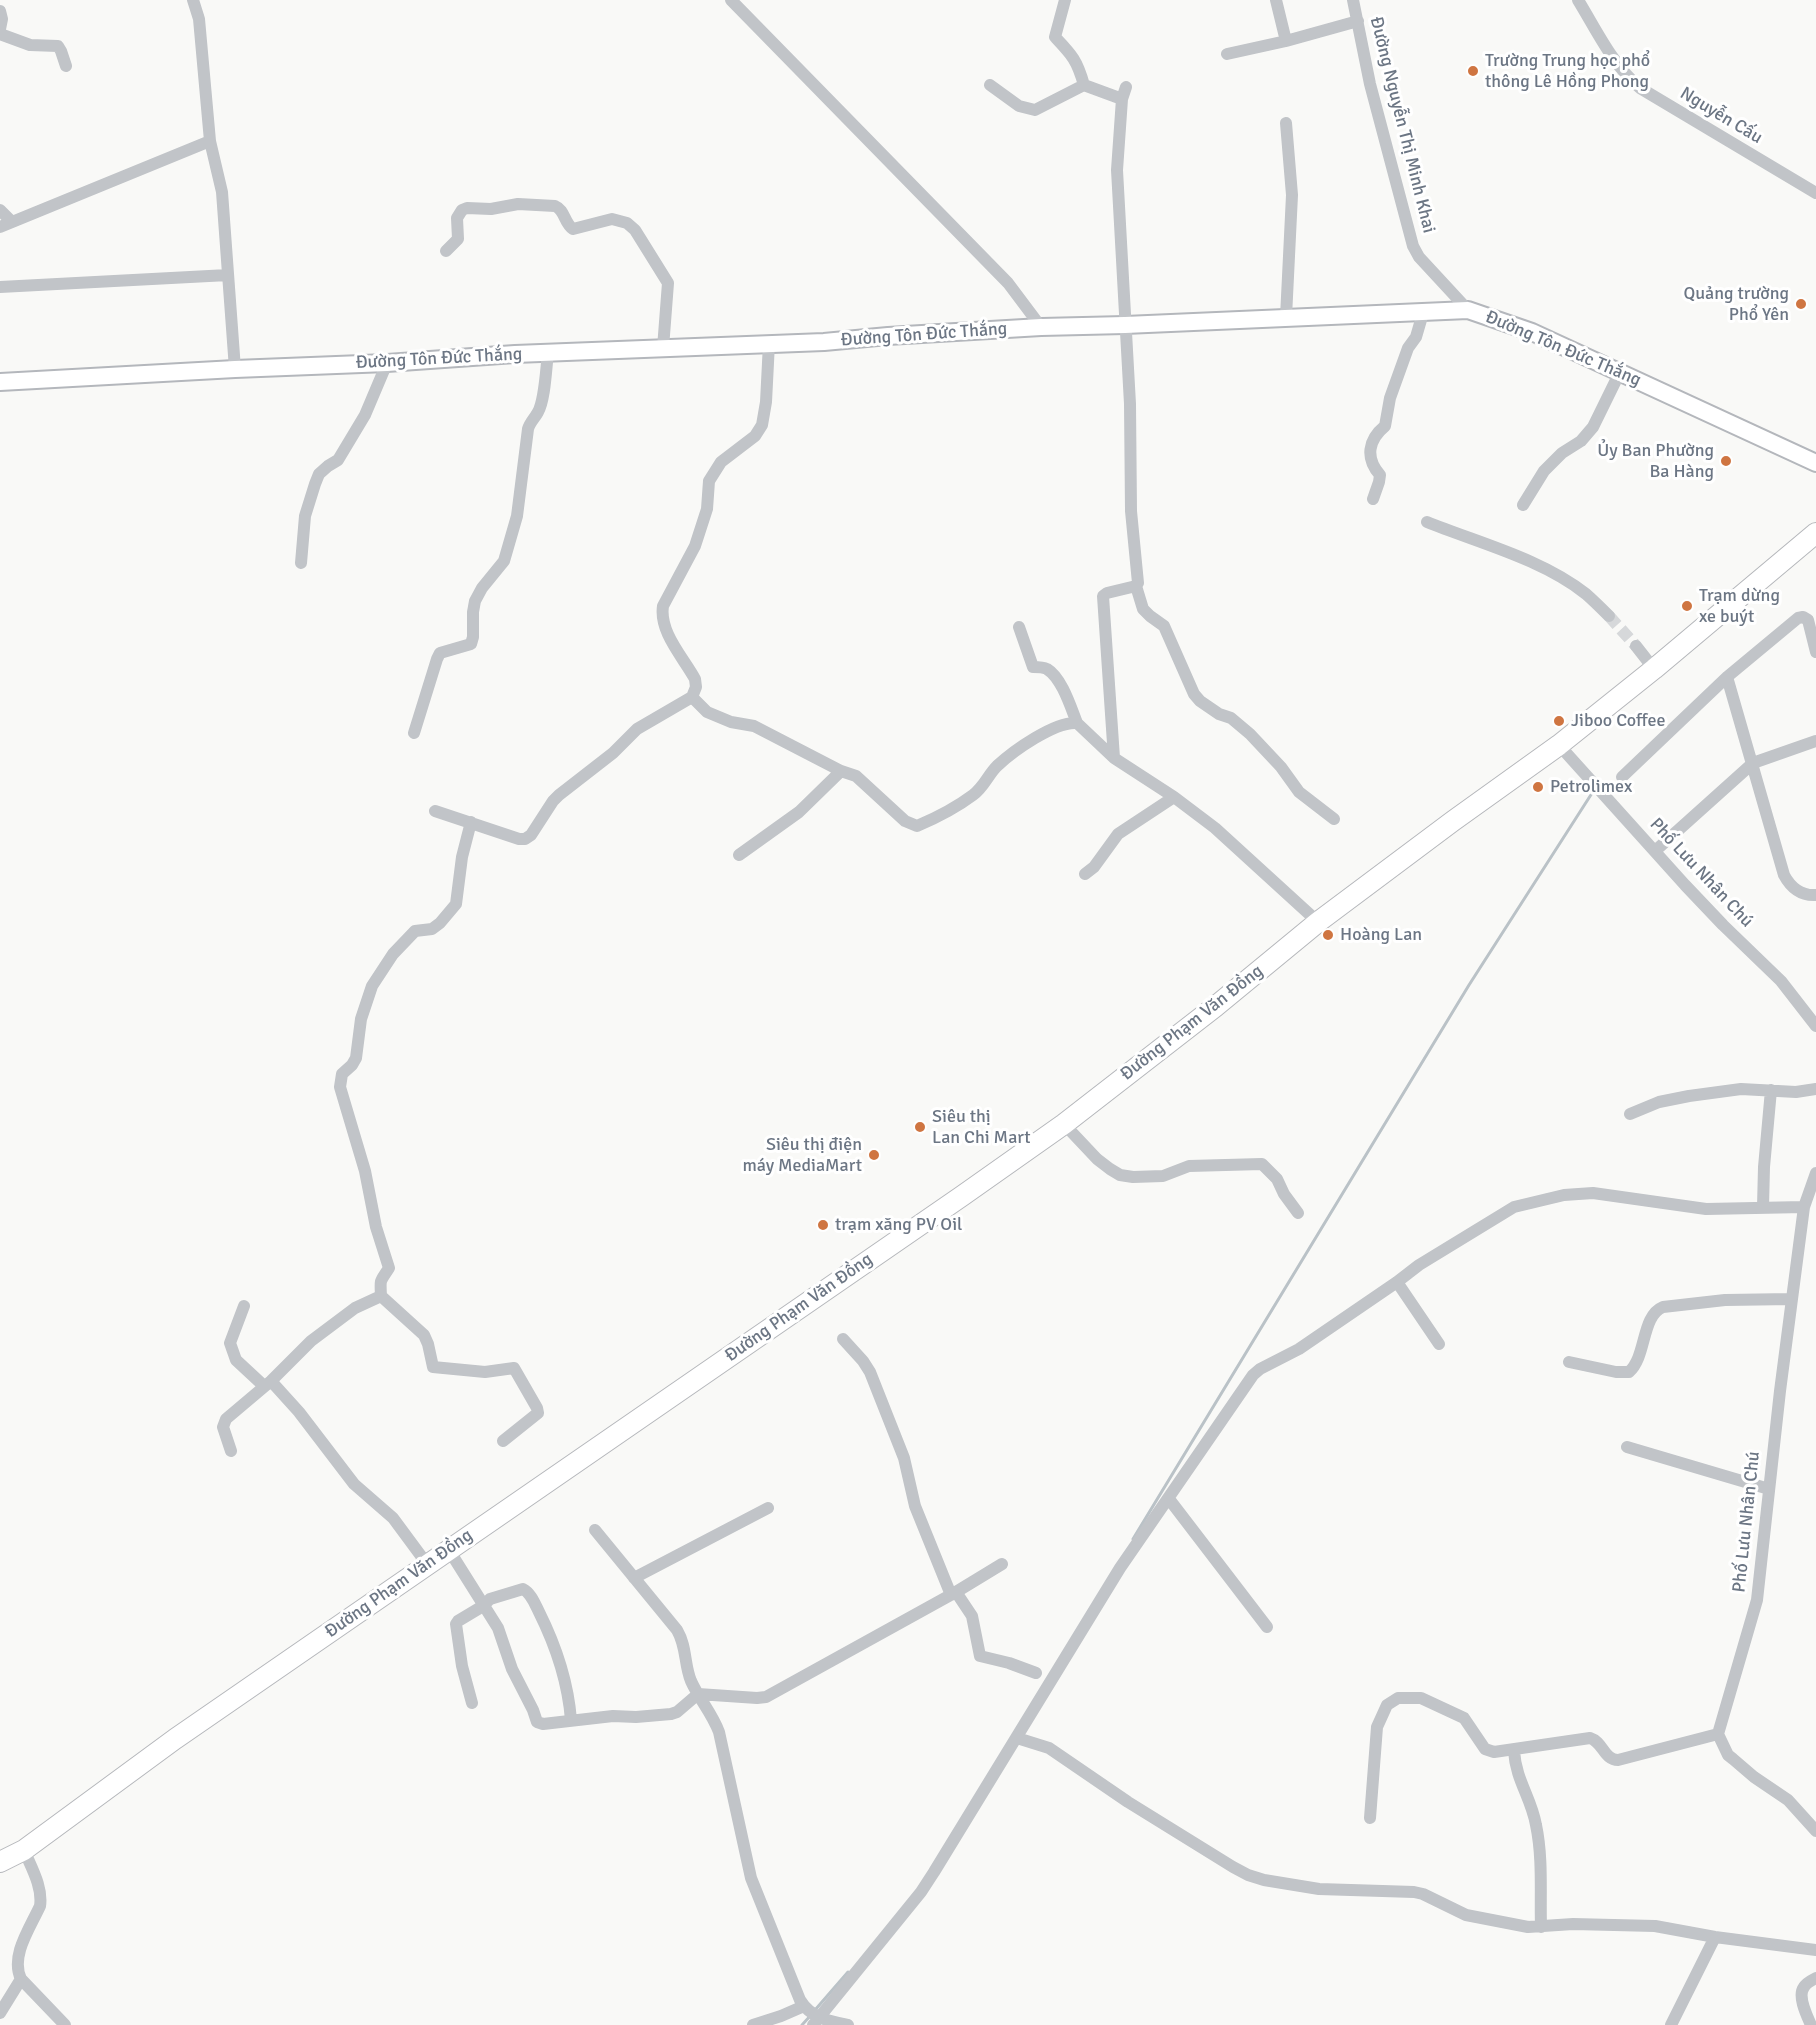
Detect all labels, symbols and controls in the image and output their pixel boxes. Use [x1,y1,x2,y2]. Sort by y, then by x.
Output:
street label: Đường Nguyễn Thị Minh Khai [1365,15,1439,235]
place label: Trường Trung học phổ thông Lê Hồng Phong [1485,50,1650,92]
marker: Trường Trung học phổ thông Lê Hồng Phong [1466,64,1480,78]
street label: Nguyễn Cấu [1676,83,1766,149]
place label: Quảng trường Phổ Yên [1683,283,1789,326]
marker: Quảng trường Phổ Yên [1794,297,1808,311]
street label: Đường Tôn Đức Thắng [1482,306,1644,392]
street label: Đường Tôn Đức Thắng [840,318,1008,352]
street label: Đường Tôn Đức Thắng [355,344,523,374]
place label: Ủy Ban Phường Ba Hàng [1597,440,1714,482]
marker: Ủy Ban Phường Ba Hàng [1719,454,1733,468]
place label: Trạm dừng xe buýt [1699,585,1780,628]
marker: Trạm dừng xe buýt [1680,599,1694,613]
place label: Jiboo Coffee [1571,710,1665,732]
marker: Jiboo Coffee [1552,714,1566,728]
place label: Petrolimex [1550,776,1632,798]
marker: Petrolimex [1531,780,1545,794]
street label: Phố Lưu Nhân Chú [1645,814,1757,932]
place label: Hoàng Lan [1340,924,1422,946]
marker: Hoàng Lan [1321,928,1335,942]
street label: Đường Phạm Văn Đồng [1116,961,1268,1085]
place label: Siêu thị Lan Chi Mart [932,1106,1031,1148]
marker: Siêu thị Lan Chi Mart [913,1120,927,1134]
place label: Siêu thị điện máy MediaMart [742,1134,862,1176]
marker: Siêu thị điện máy MediaMart [867,1148,881,1162]
place label: trạm xăng PV Oil [835,1214,962,1236]
marker: trạm xăng PV Oil [816,1218,830,1232]
street label: Đường Phạm Văn Đồng [721,1249,877,1367]
street label: Phố Lưu Nhân Chú [1729,1450,1765,1594]
street label: Đường Phạm Văn Đồng [321,1525,477,1643]

